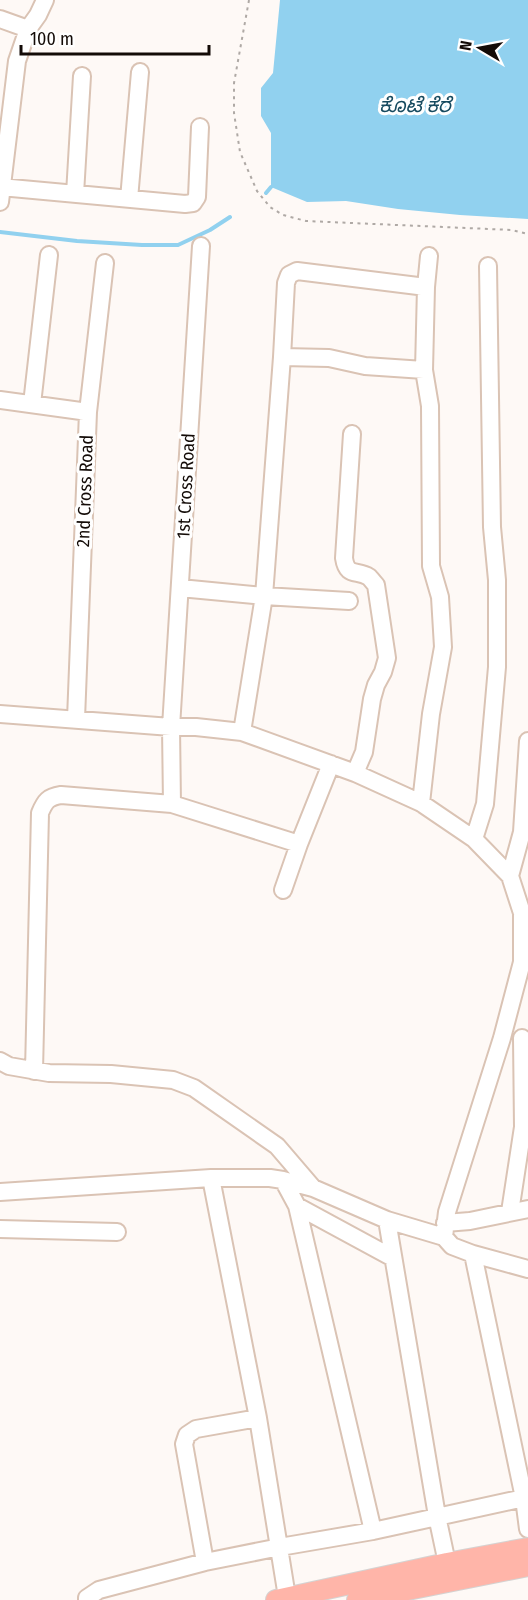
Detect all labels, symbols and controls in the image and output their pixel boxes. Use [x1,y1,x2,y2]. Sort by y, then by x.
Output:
scale bar [21,18,208,56]
north arrow [450,18,510,78]
text: 100 m [30,28,74,50]
text: N [456,39,476,52]
water label: ಕೊಟೆ ಕೆರೆ [379,93,454,117]
street label: 1st Cross Road [172,433,200,539]
street label: 2nd Cross Road [72,435,98,547]

